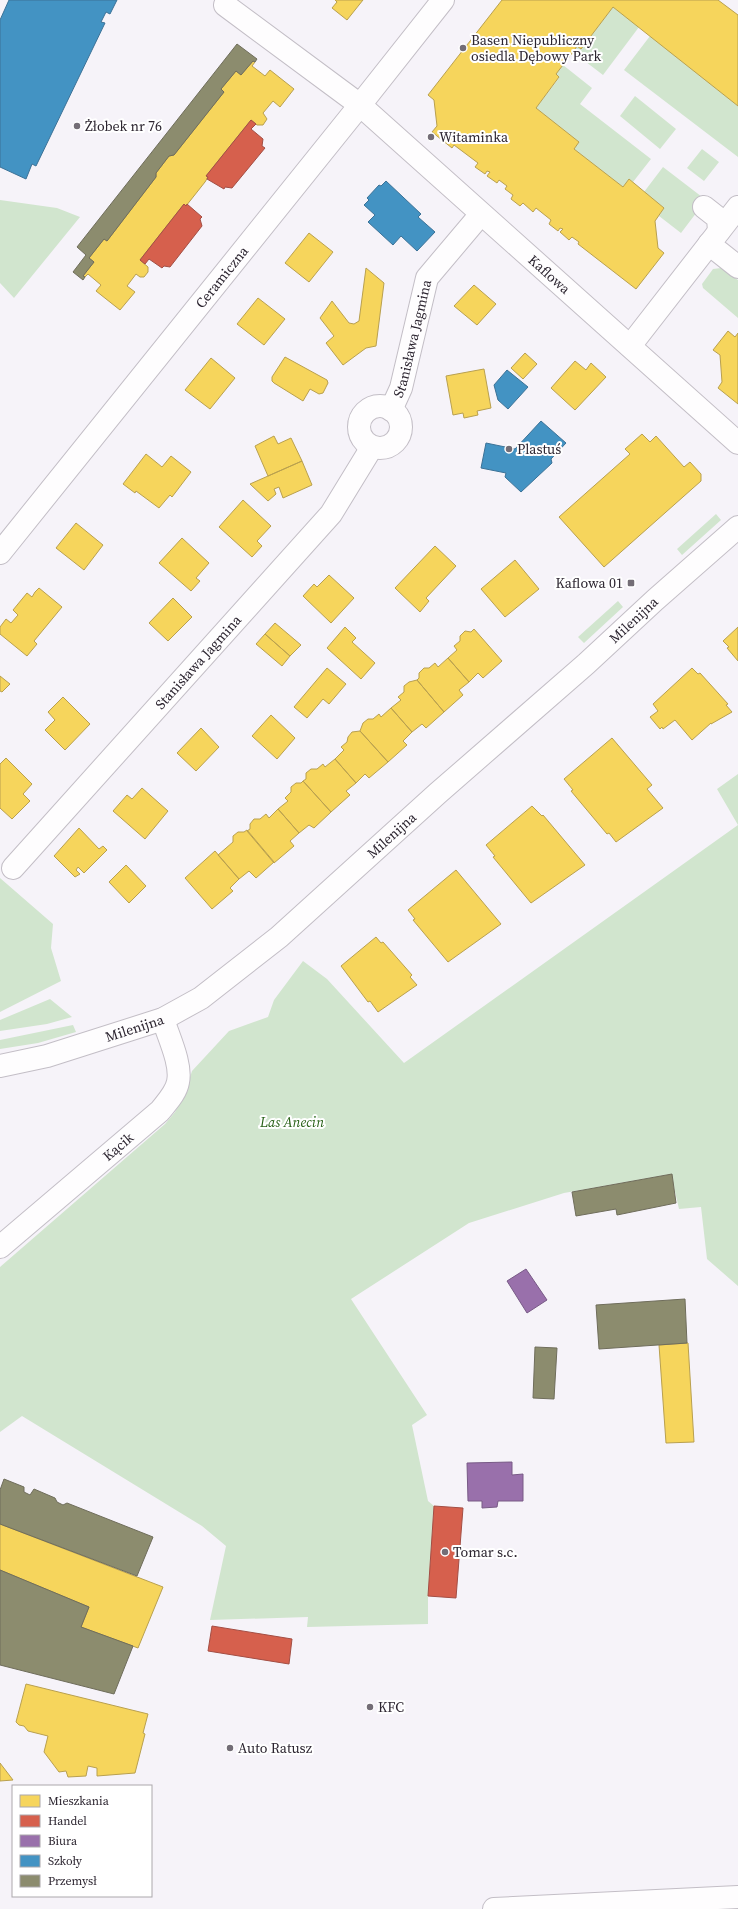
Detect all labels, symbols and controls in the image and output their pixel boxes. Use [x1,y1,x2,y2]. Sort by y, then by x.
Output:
place label: Basen Niepubliczny osiedla Dębowy Park [471,30,601,66]
marker: Basen Niepubliczny osiedla Dębowy Park [458,43,468,53]
place label: Żłobek nr 76 [85,116,162,136]
marker: Żłobek nr 76 [72,121,82,131]
place label: Witaminka [439,127,509,147]
marker: Witaminka [426,132,436,142]
street label: Ceramiczna [191,241,253,312]
street label: Kaflowa [524,250,575,299]
street label: Stanisława Jagmina [388,277,436,401]
place label: Plastuś [517,439,561,459]
marker: Plastuś [504,444,514,454]
place label: Kaflowa 01 [556,573,623,593]
marker: Kaflowa 01 [626,578,636,588]
street label: Milenijna [605,591,663,648]
street label: Stanisława Jagmina [150,610,246,713]
street label: Milenijna [362,807,421,863]
street label: Milenijna [103,1009,167,1047]
park label: Las Anecin [259,1112,324,1132]
street label: Kącik [98,1127,138,1166]
place label: Tomar s.c. [453,1542,518,1562]
marker: Tomar s.c. [440,1547,450,1557]
place label: KFC [378,1697,404,1717]
marker: KFC [365,1702,375,1712]
place label: Auto Ratusz [238,1738,313,1758]
marker: Auto Ratusz [225,1743,235,1753]
legend [12,1785,152,1897]
text: Mieszkania [48,1793,110,1809]
text: Handel [48,1813,87,1829]
text: Biura [48,1833,78,1849]
text: Szkoły [48,1853,83,1869]
text: Przemysł [48,1873,97,1889]

